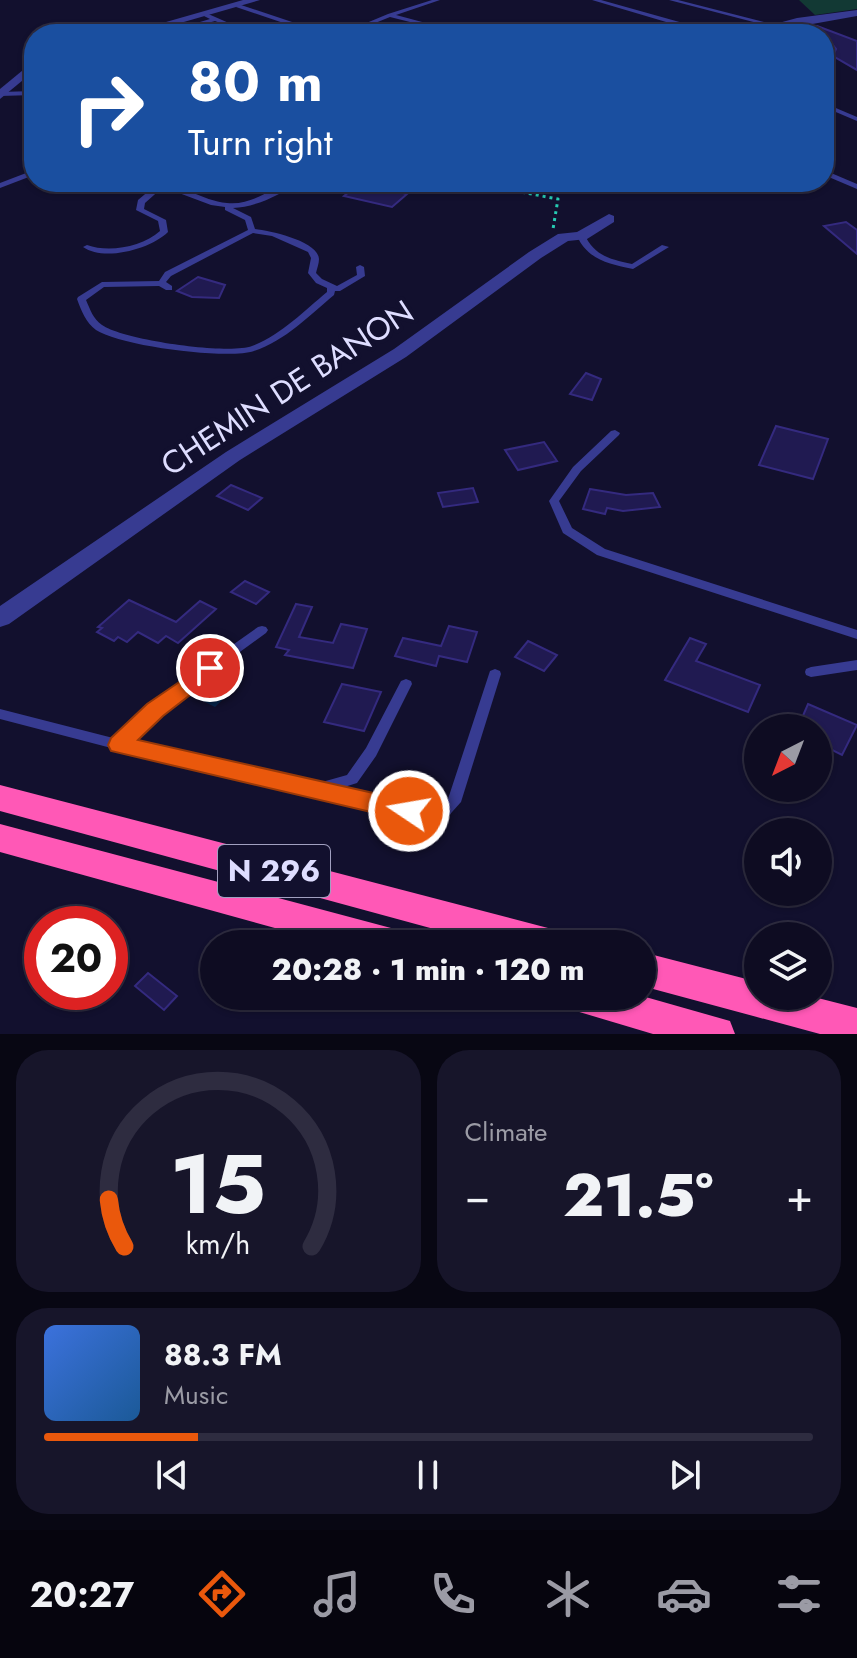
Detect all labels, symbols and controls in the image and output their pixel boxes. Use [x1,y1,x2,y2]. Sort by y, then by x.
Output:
text: 80 m [188,41,323,122]
icon: right [56,56,160,160]
text: Turn right [188,116,333,168]
street label: CHEMIN DE BANON [152,289,422,487]
pin [176,634,244,702]
icon: arrive [188,646,232,690]
north arrow [744,714,832,802]
map controls [744,714,832,1010]
position arrow [367,769,451,853]
button: sound [744,818,832,906]
road number: N 296 [218,845,330,897]
speed limit sign: 20 [24,906,128,1010]
button: layers [744,922,832,1010]
text: 20:28 · 1 min · 120 m [271,948,585,991]
text: Climate [465,1113,547,1151]
text: 15 [170,1124,266,1244]
text: 21.5° [563,1152,713,1239]
text: − [465,1164,490,1228]
text: + [786,1164,813,1228]
text: km/h [186,1223,251,1265]
text: 88.3 FM [164,1333,282,1376]
text: Music [164,1376,228,1414]
icon: previous [150,1453,194,1497]
icon: pause [406,1453,450,1497]
icon: next [663,1453,707,1497]
icon: directions [194,1566,250,1622]
icon: music [309,1566,365,1622]
icon: phone [425,1566,481,1622]
icon: climate [540,1566,596,1622]
icon: car [656,1566,712,1622]
icon: filters [771,1566,827,1622]
text: 20:27 [30,1568,134,1620]

